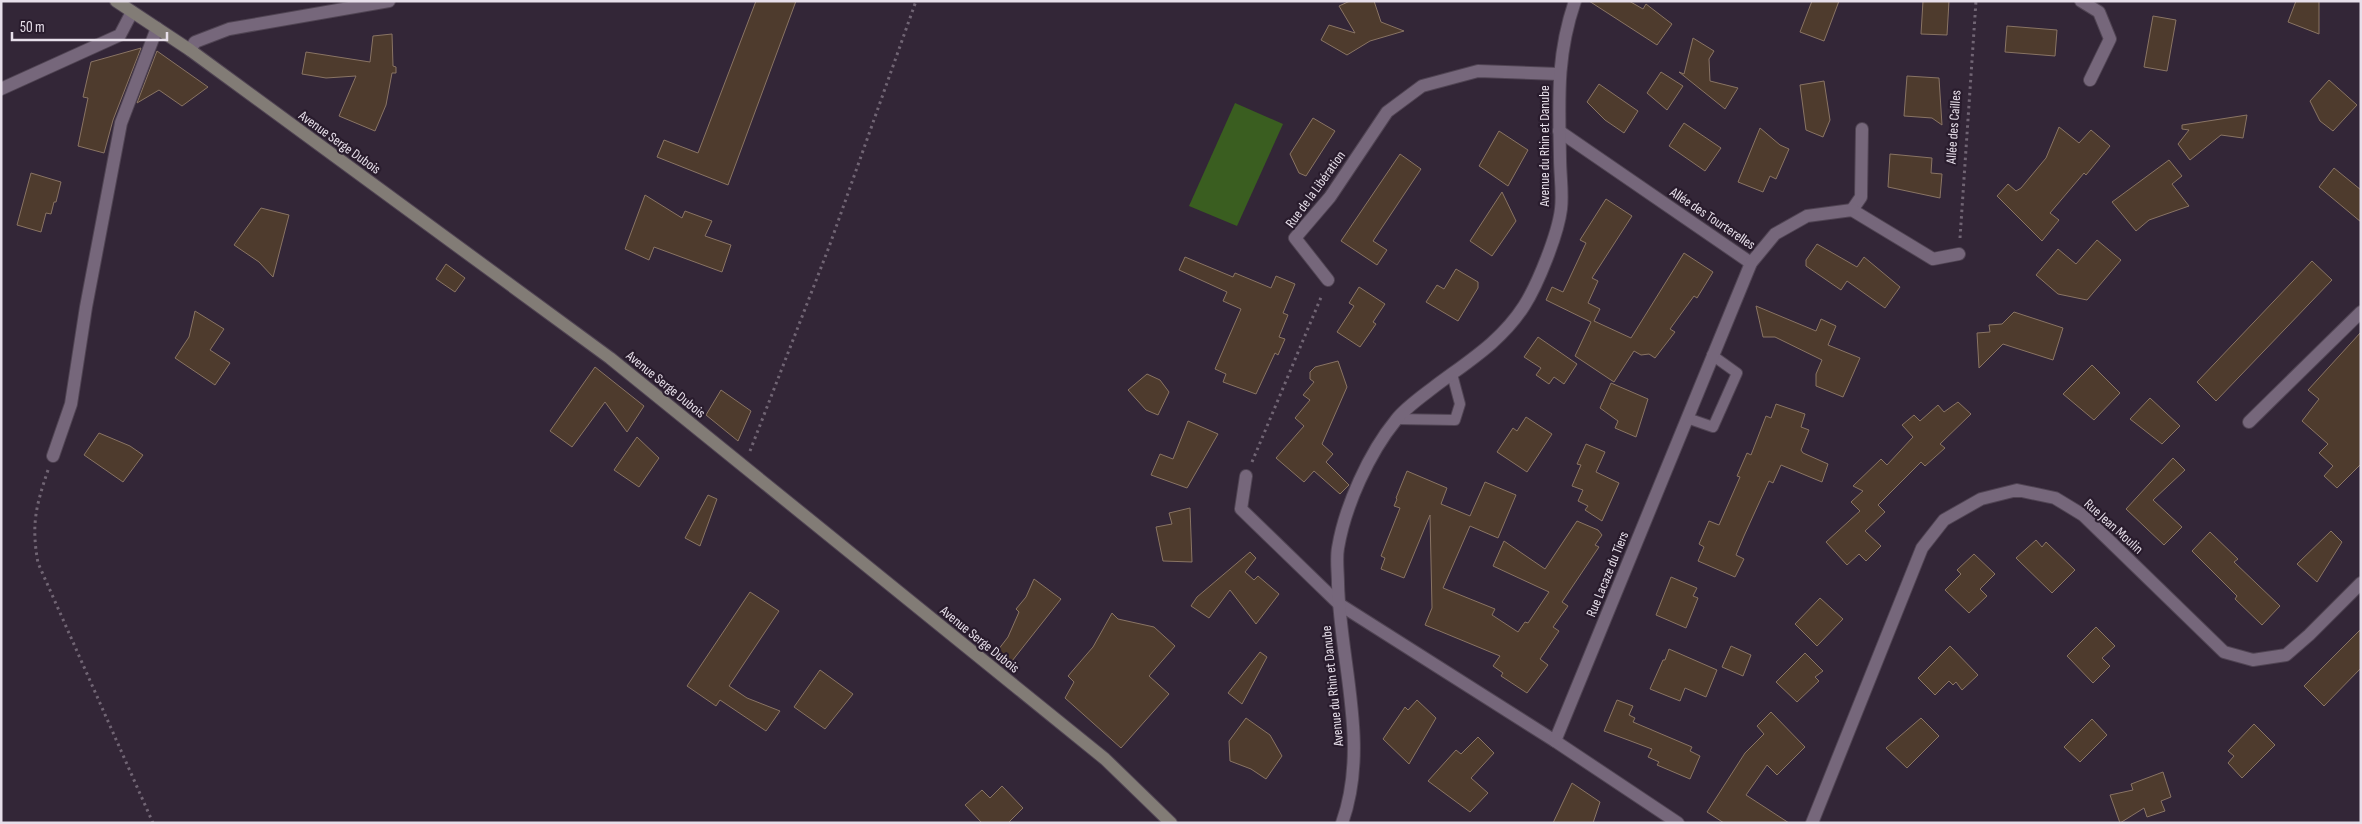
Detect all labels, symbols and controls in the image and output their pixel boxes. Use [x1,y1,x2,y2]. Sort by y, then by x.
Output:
scale bar [12,10,168,42]
text: 50 m [20,18,45,37]
street label: Avenue du Rhin et Danube [1536,85,1553,208]
street label: Allée des Cailles [1942,90,1965,166]
street label: Avenue Serge Dubois [295,106,384,178]
street label: Rue de la Libération [1282,147,1349,231]
street label: Allée des Tourterelles [1666,183,1759,253]
street label: Avenue Serge Dubois [622,347,709,422]
street label: Rue Jean Moulin [2081,495,2147,557]
street label: Rue Lacaze du Tiers [1583,529,1632,620]
street label: Avenue Serge Dubois [936,602,1023,677]
street label: Avenue du Rhin et Danube [1318,625,1347,748]

